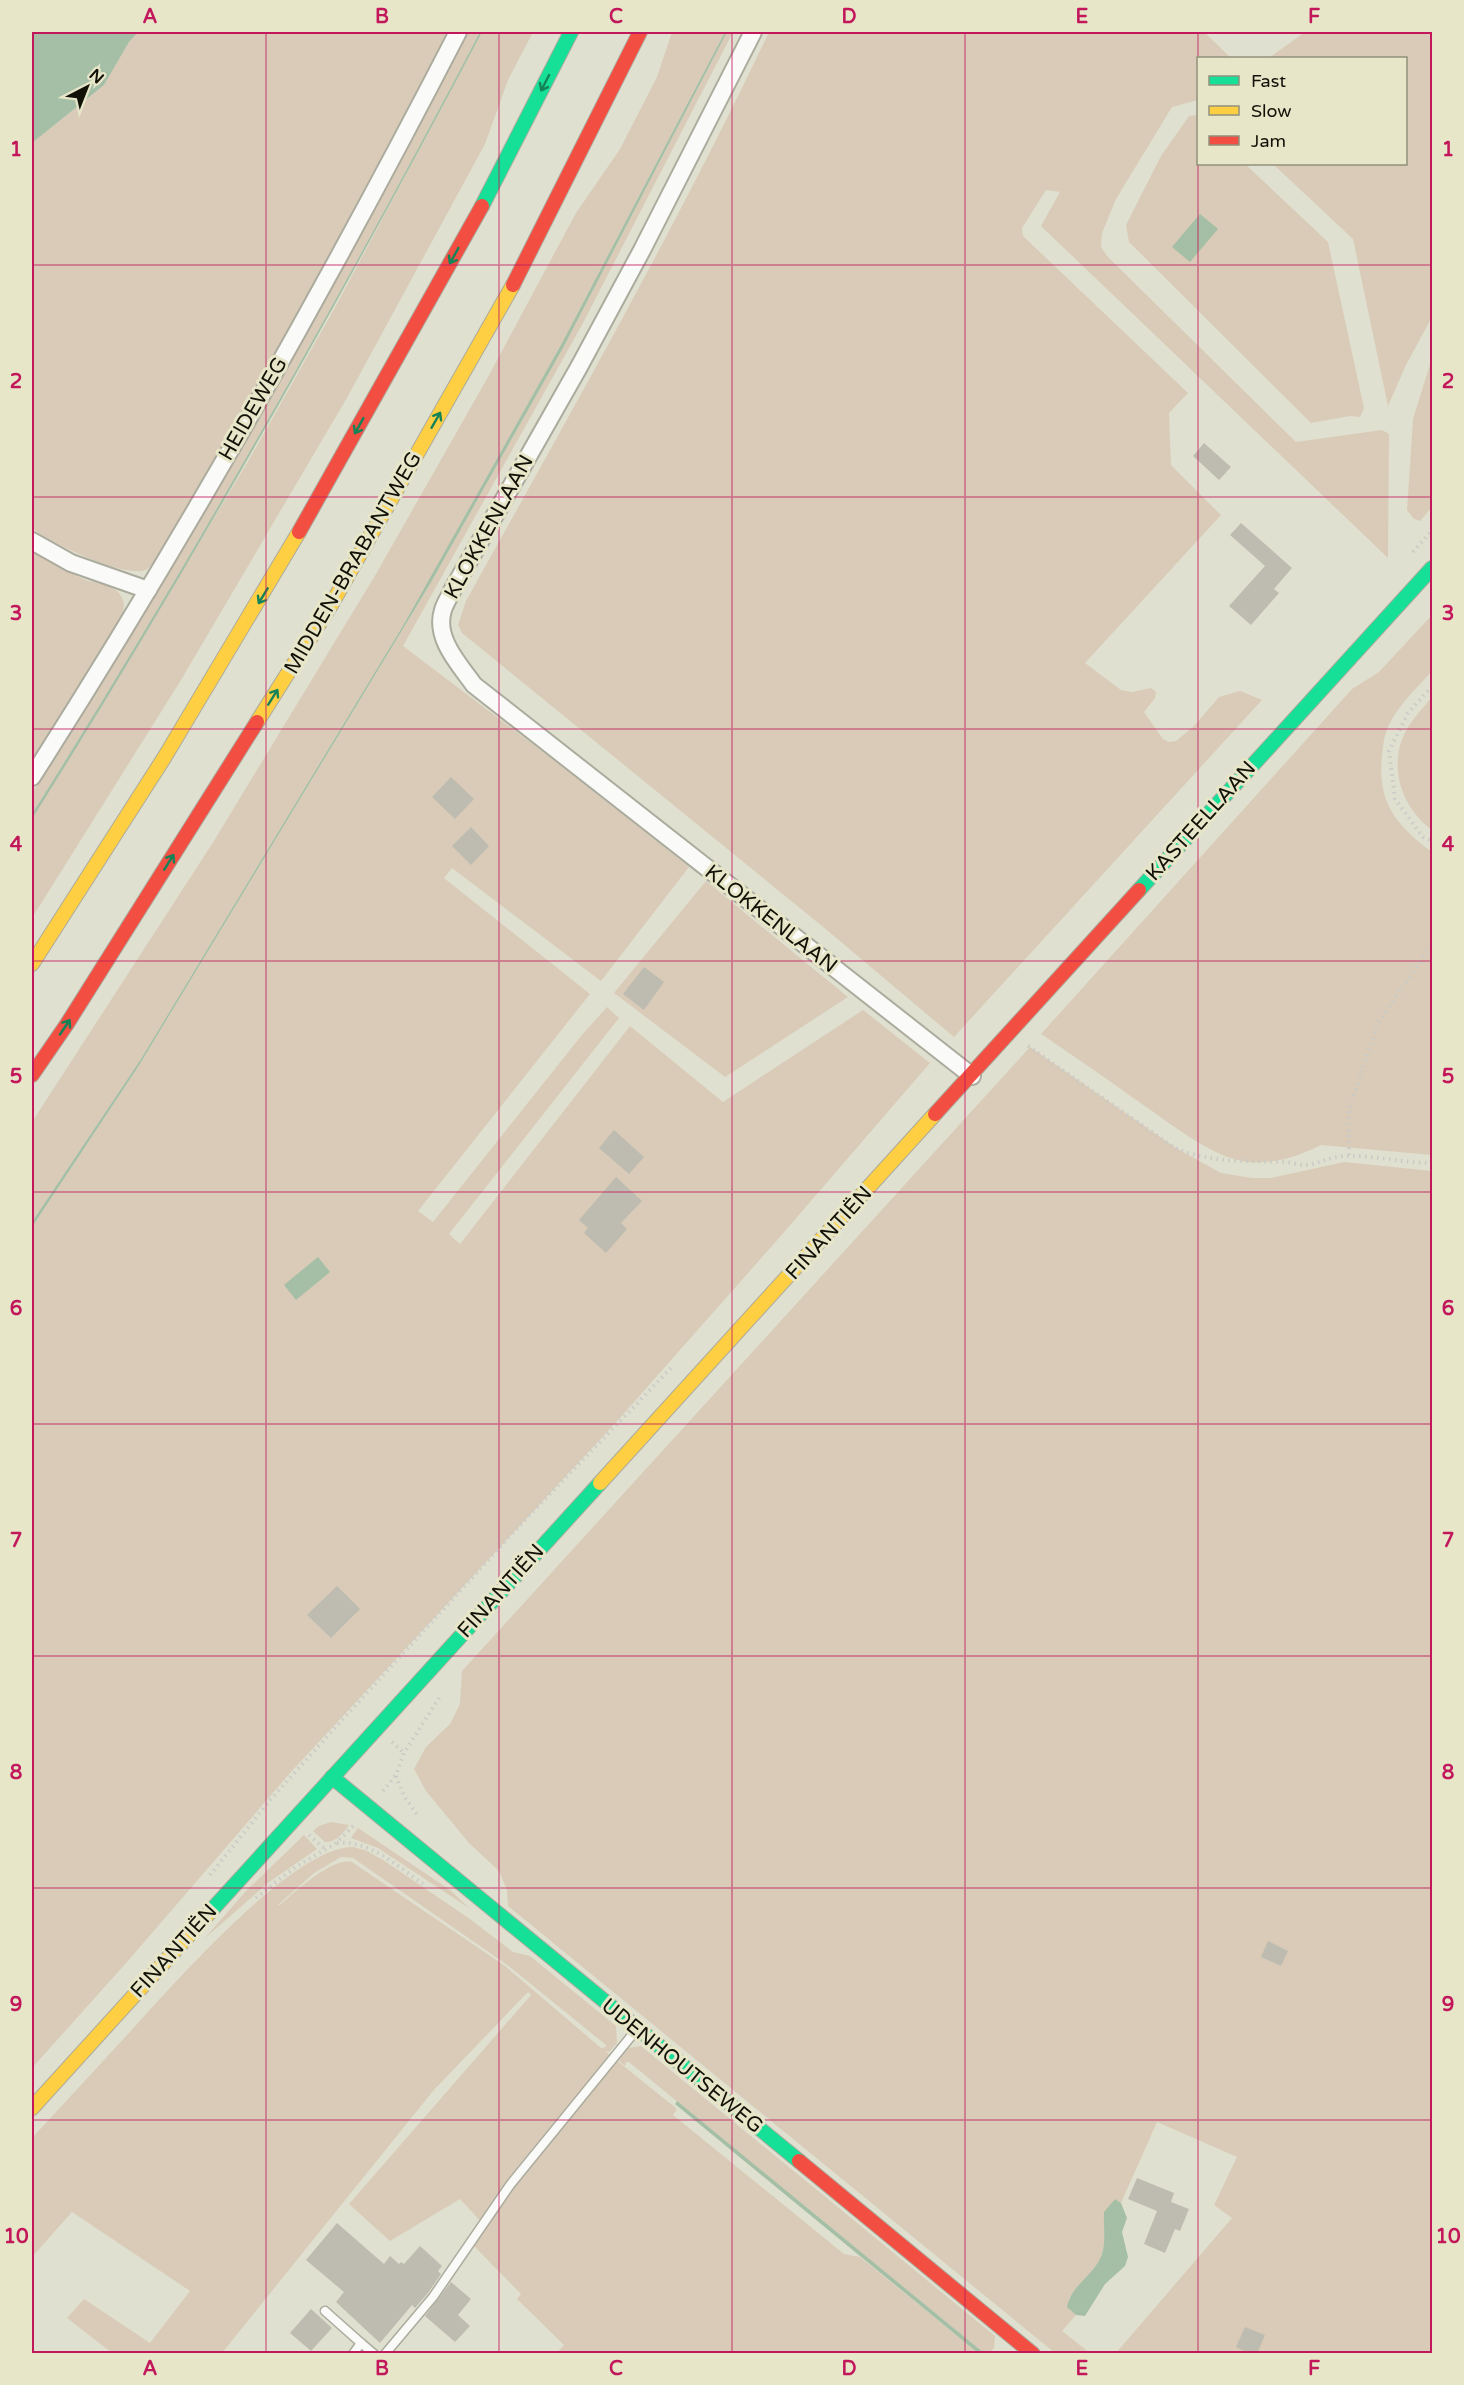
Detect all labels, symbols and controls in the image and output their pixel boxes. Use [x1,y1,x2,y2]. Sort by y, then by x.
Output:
text: A [143,5,158,29]
text: B [375,5,389,29]
text: C [609,5,623,29]
text: D [841,5,857,29]
text: E [1076,5,1089,29]
text: F [1308,5,1320,29]
north arrow [57,57,117,117]
legend [1197,57,1407,165]
text: N [85,65,108,88]
text: Fast [1251,70,1286,92]
one-way arrow [538,74,550,92]
text: Slow [1251,100,1292,122]
text: Jam [1251,130,1286,152]
text: 1 [10,138,22,162]
text: 1 [1442,138,1454,162]
one-way arrow [448,248,460,265]
street label: HEIDEWEG [213,353,293,465]
text: 2 [10,370,22,394]
text: 2 [1442,370,1454,394]
one-way arrow [431,412,442,430]
one-way arrow [353,417,364,435]
street label: MIDDEN-BRABANTWEG [279,448,427,678]
street label: KLOKKENLAAN [439,450,539,604]
one-way arrow [256,587,268,604]
text: 3 [10,602,22,626]
text: 3 [1442,602,1454,626]
one-way arrow [268,689,280,706]
street label: KASTEELLAAN [1141,756,1261,886]
text: 4 [10,833,23,857]
text: 4 [1442,833,1455,857]
one-way arrow [164,854,176,871]
street label: KLOKKENLAAN [700,860,842,978]
one-way arrow [58,1018,71,1035]
text: 5 [10,1065,22,1089]
text: 5 [1442,1065,1454,1089]
street label: FINANTIËN [781,1181,877,1285]
text: 6 [10,1297,22,1321]
text: 6 [1442,1297,1454,1321]
text: 7 [10,1529,22,1553]
text: 7 [1442,1529,1454,1553]
street label: FINANTIËN [453,1539,549,1643]
text: 8 [10,1761,22,1785]
text: 8 [1442,1761,1454,1785]
street label: FINANTIËN [126,1899,222,2003]
text: 9 [10,1993,22,2017]
street label: UDENHOUTSEWEG [596,1993,768,2139]
text: 9 [1442,1993,1454,2017]
text: 10 [3,2225,29,2249]
text: 10 [1435,2225,1461,2249]
text: A [143,2357,158,2381]
text: B [375,2357,389,2381]
text: C [609,2357,623,2381]
text: D [841,2357,857,2381]
text: E [1076,2357,1089,2381]
text: F [1308,2357,1320,2381]

